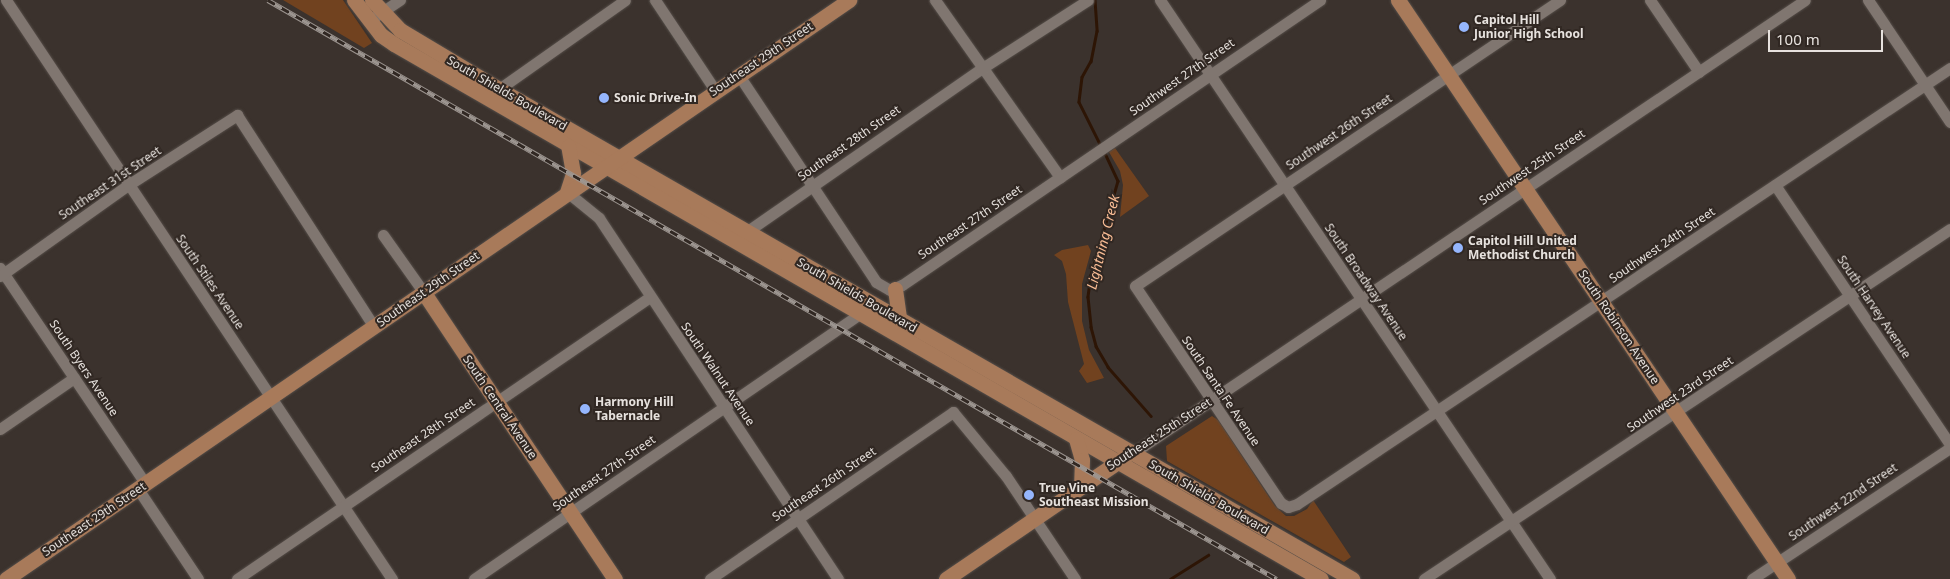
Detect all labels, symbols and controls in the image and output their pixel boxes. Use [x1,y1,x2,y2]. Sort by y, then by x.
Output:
place label: Capitol Hill Junior High School [1474,13,1584,41]
street label: Southeast 29th Street [706,19,816,99]
scale bar [1770,20,1885,52]
marker: Capitol Hill Junior High School [1458,21,1470,33]
text: 100 m [1776,29,1820,49]
street label: Southwest 27th Street [1127,35,1237,119]
street label: South Shields Boulevard [444,53,570,133]
place label: Sonic Drive-In [614,91,697,105]
street label: Southwest 26th Street [1283,91,1395,173]
marker: Sonic Drive-In [598,92,610,104]
street label: Southeast 28th Street [795,102,903,184]
street label: Southwest 25th Street [1476,126,1588,208]
street label: Southeast 31st Street [56,143,164,223]
street label: Southeast 27th Street [915,182,1025,262]
water label: Lightning Creek [1083,193,1123,291]
street label: Southwest 24th Street [1606,204,1718,286]
street label: South Broadway Avenue [1322,221,1410,343]
street label: South Stiles Avenue [173,232,247,332]
place label: Capitol Hill United Methodist Church [1468,234,1577,262]
marker: Capitol Hill United Methodist Church [1452,242,1464,254]
street label: Southeast 29th Street [374,248,482,330]
street label: South Harvey Avenue [1834,253,1914,361]
street label: South Shields Boulevard [794,255,920,335]
street label: South Robinson Avenue [1575,267,1663,387]
street label: South Byers Avenue [46,317,122,419]
street label: South Walnut Avenue [678,320,758,428]
street label: South Santa Fe Avenue [1179,333,1263,449]
street label: South Central Avenue [460,352,540,462]
street label: Southwest 23rd Street [1624,353,1736,435]
street label: Southeast 28th Street [368,395,478,475]
place label: Harmony Hill Tabernacle [595,395,674,423]
street label: Southeast 25th Street [1104,395,1214,473]
marker: Harmony Hill Tabernacle [579,403,591,415]
street label: Southeast 27th Street [550,432,658,514]
street label: Southeast 26th Street [769,444,879,524]
street label: South Shields Boulevard [1146,457,1272,537]
street label: Southwest 22nd Street [1786,460,1900,544]
street label: Southeast 29th Street [39,479,149,559]
place label: True Vine Southeast Mission [1039,481,1148,509]
marker: True Vine Southeast Mission [1023,489,1035,501]

